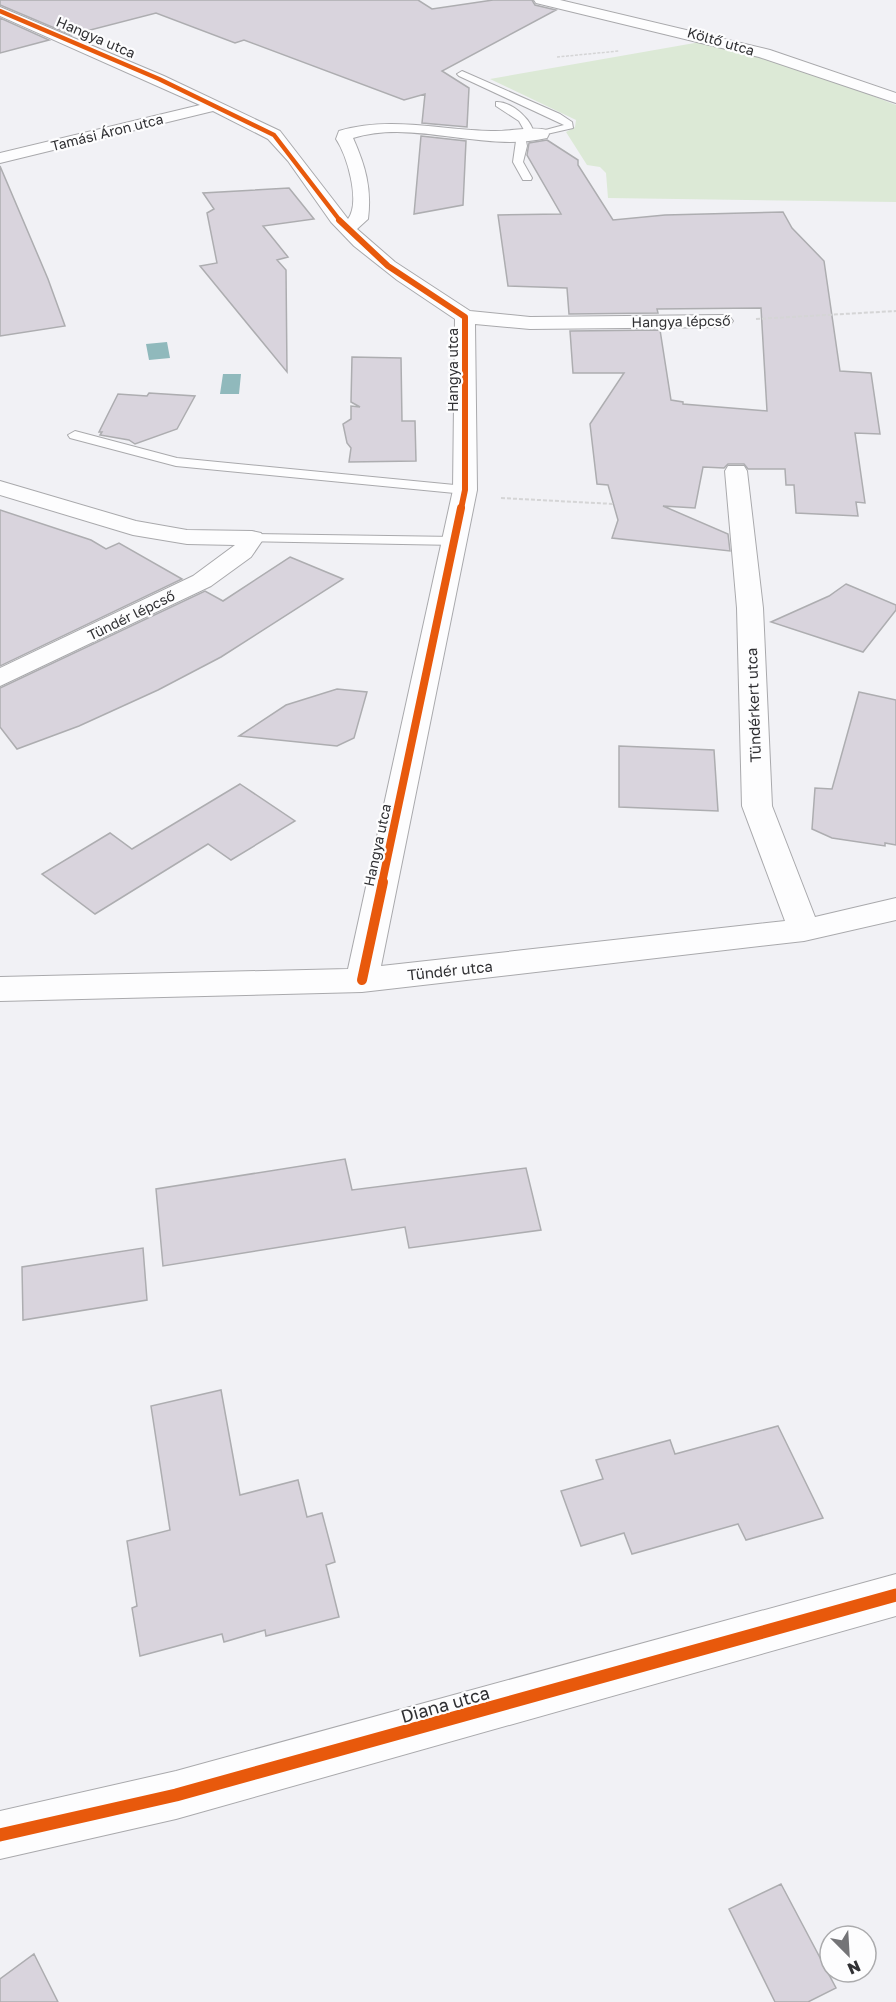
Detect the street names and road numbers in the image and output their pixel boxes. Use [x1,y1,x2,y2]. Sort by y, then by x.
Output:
street label: Hangya utca [54,13,138,61]
street label: Költő utca [685,23,757,59]
street label: Tamási Áron utca [49,110,165,154]
street label: Hangya lépcső [631,312,731,330]
street label: Hangya utca [444,328,461,412]
street label: Tündér lépcső [85,586,178,643]
street label: Tündérkert utca [742,647,764,763]
street label: Hangya utca [360,802,394,888]
street label: Tündér utca [406,957,494,983]
street label: Diana utca [398,1681,492,1727]

